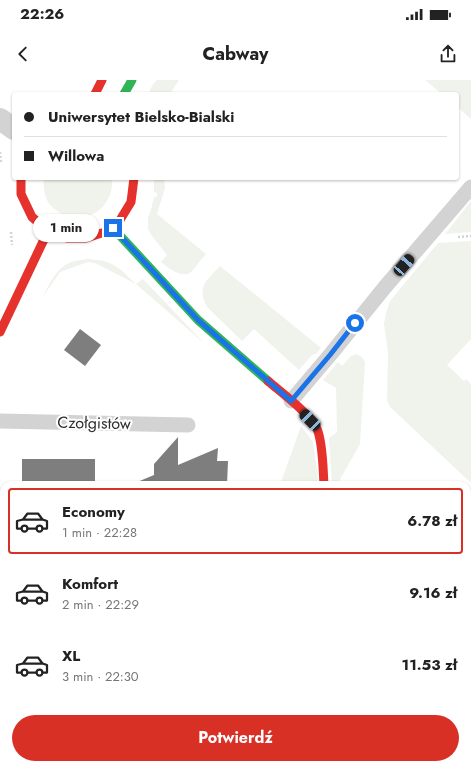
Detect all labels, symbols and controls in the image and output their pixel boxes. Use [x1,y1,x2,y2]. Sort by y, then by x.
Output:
text: 22:26 [20,3,64,25]
text: Cabway [203,41,268,67]
icon: back [12,43,34,65]
icon: share [437,43,459,65]
text: Uniwersytet Bielsko-Bialski [48,106,235,128]
text: Willowa [48,145,104,167]
callout: 1 min [33,214,99,242]
text: 1 min [50,218,82,237]
route end [104,219,122,237]
car [392,252,416,278]
route start [346,314,364,332]
car [297,407,323,433]
street label: Czołgistów [57,411,131,435]
text: Economy [62,501,125,523]
icon: car [14,503,50,539]
text: 6.78 zł [407,510,457,532]
text: 1 min · 22:28 [62,523,137,542]
text: Komfort [62,573,118,595]
icon: car [14,575,50,611]
text: 9.16 zł [409,582,457,604]
text: 2 min · 22:29 [62,595,139,614]
text: XL [62,645,80,667]
icon: car [14,647,50,683]
text: 11.53 zł [402,654,457,676]
text: 3 min · 22:30 [62,667,139,686]
button: Potwierdź [12,715,459,761]

